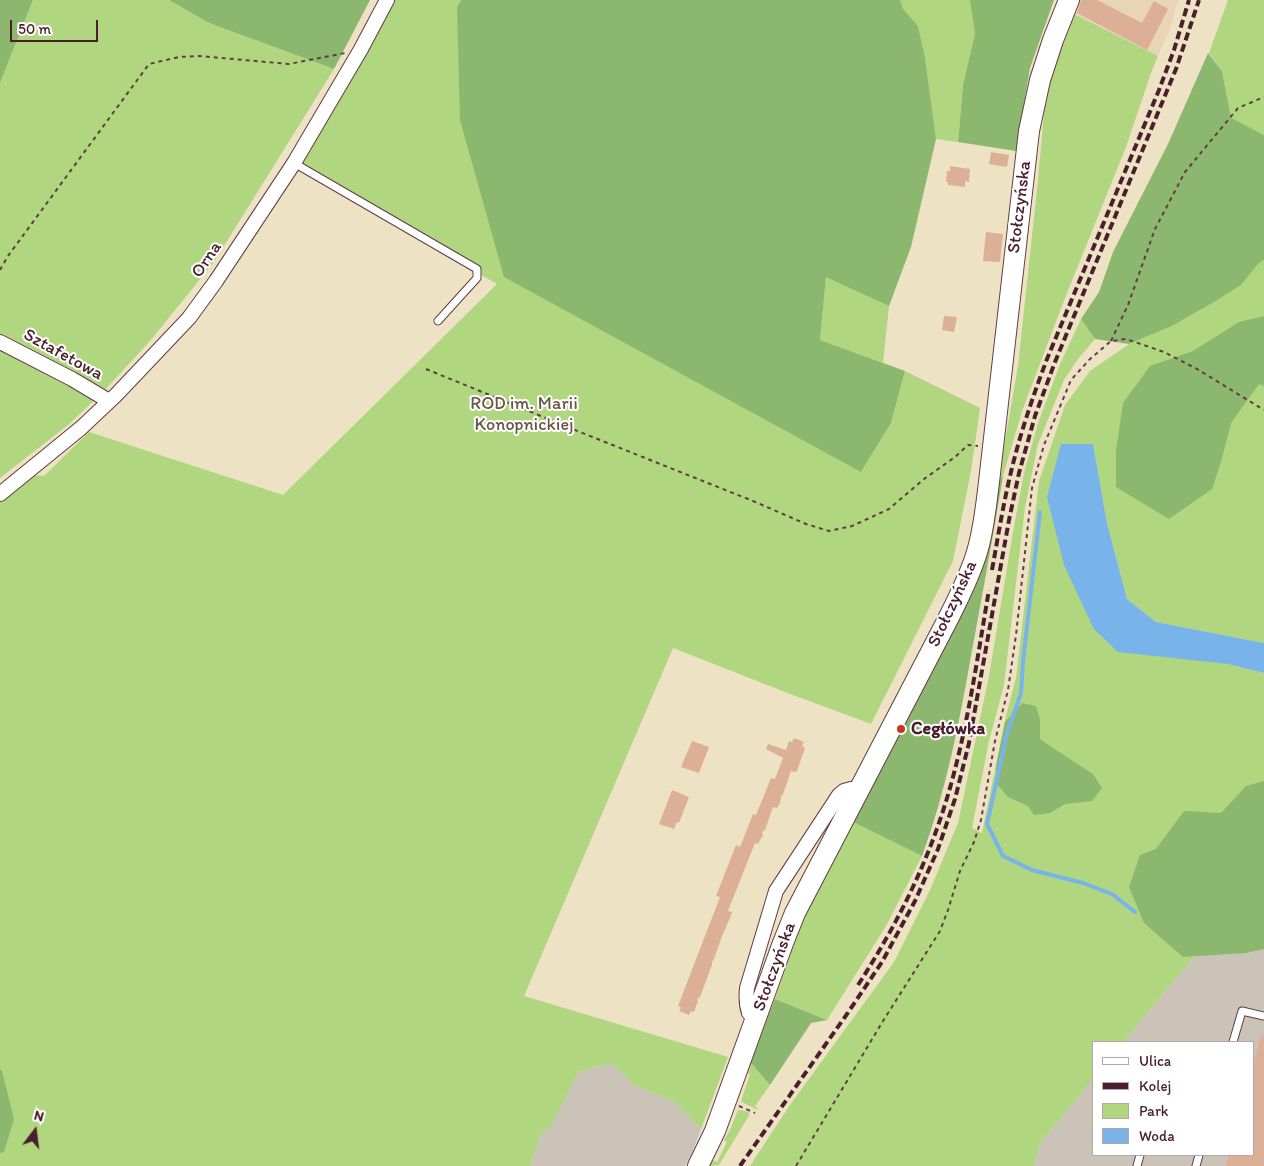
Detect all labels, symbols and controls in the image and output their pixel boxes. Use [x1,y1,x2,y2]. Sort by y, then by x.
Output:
scale bar [12,10,100,42]
text: 50 m [18,20,51,38]
street label: Stołczyńska [1004,159,1036,255]
street label: Orna [187,238,227,282]
street label: Sztafetowa [20,324,106,386]
park label: ROD im. Marii Konopnickiej [470,393,578,436]
street label: Stołczyńska [924,557,982,651]
place label: Cegłówka [911,718,985,740]
marker: Cegłówka [895,723,907,735]
street label: Stołczyńska [749,920,801,1014]
legend [1092,1041,1254,1156]
text: Ulica [1139,1052,1171,1070]
text: Kolej [1139,1077,1171,1095]
text: Park [1139,1102,1169,1120]
north arrow [10,1106,60,1156]
text: N [32,1107,46,1125]
text: Woda [1139,1127,1175,1145]

